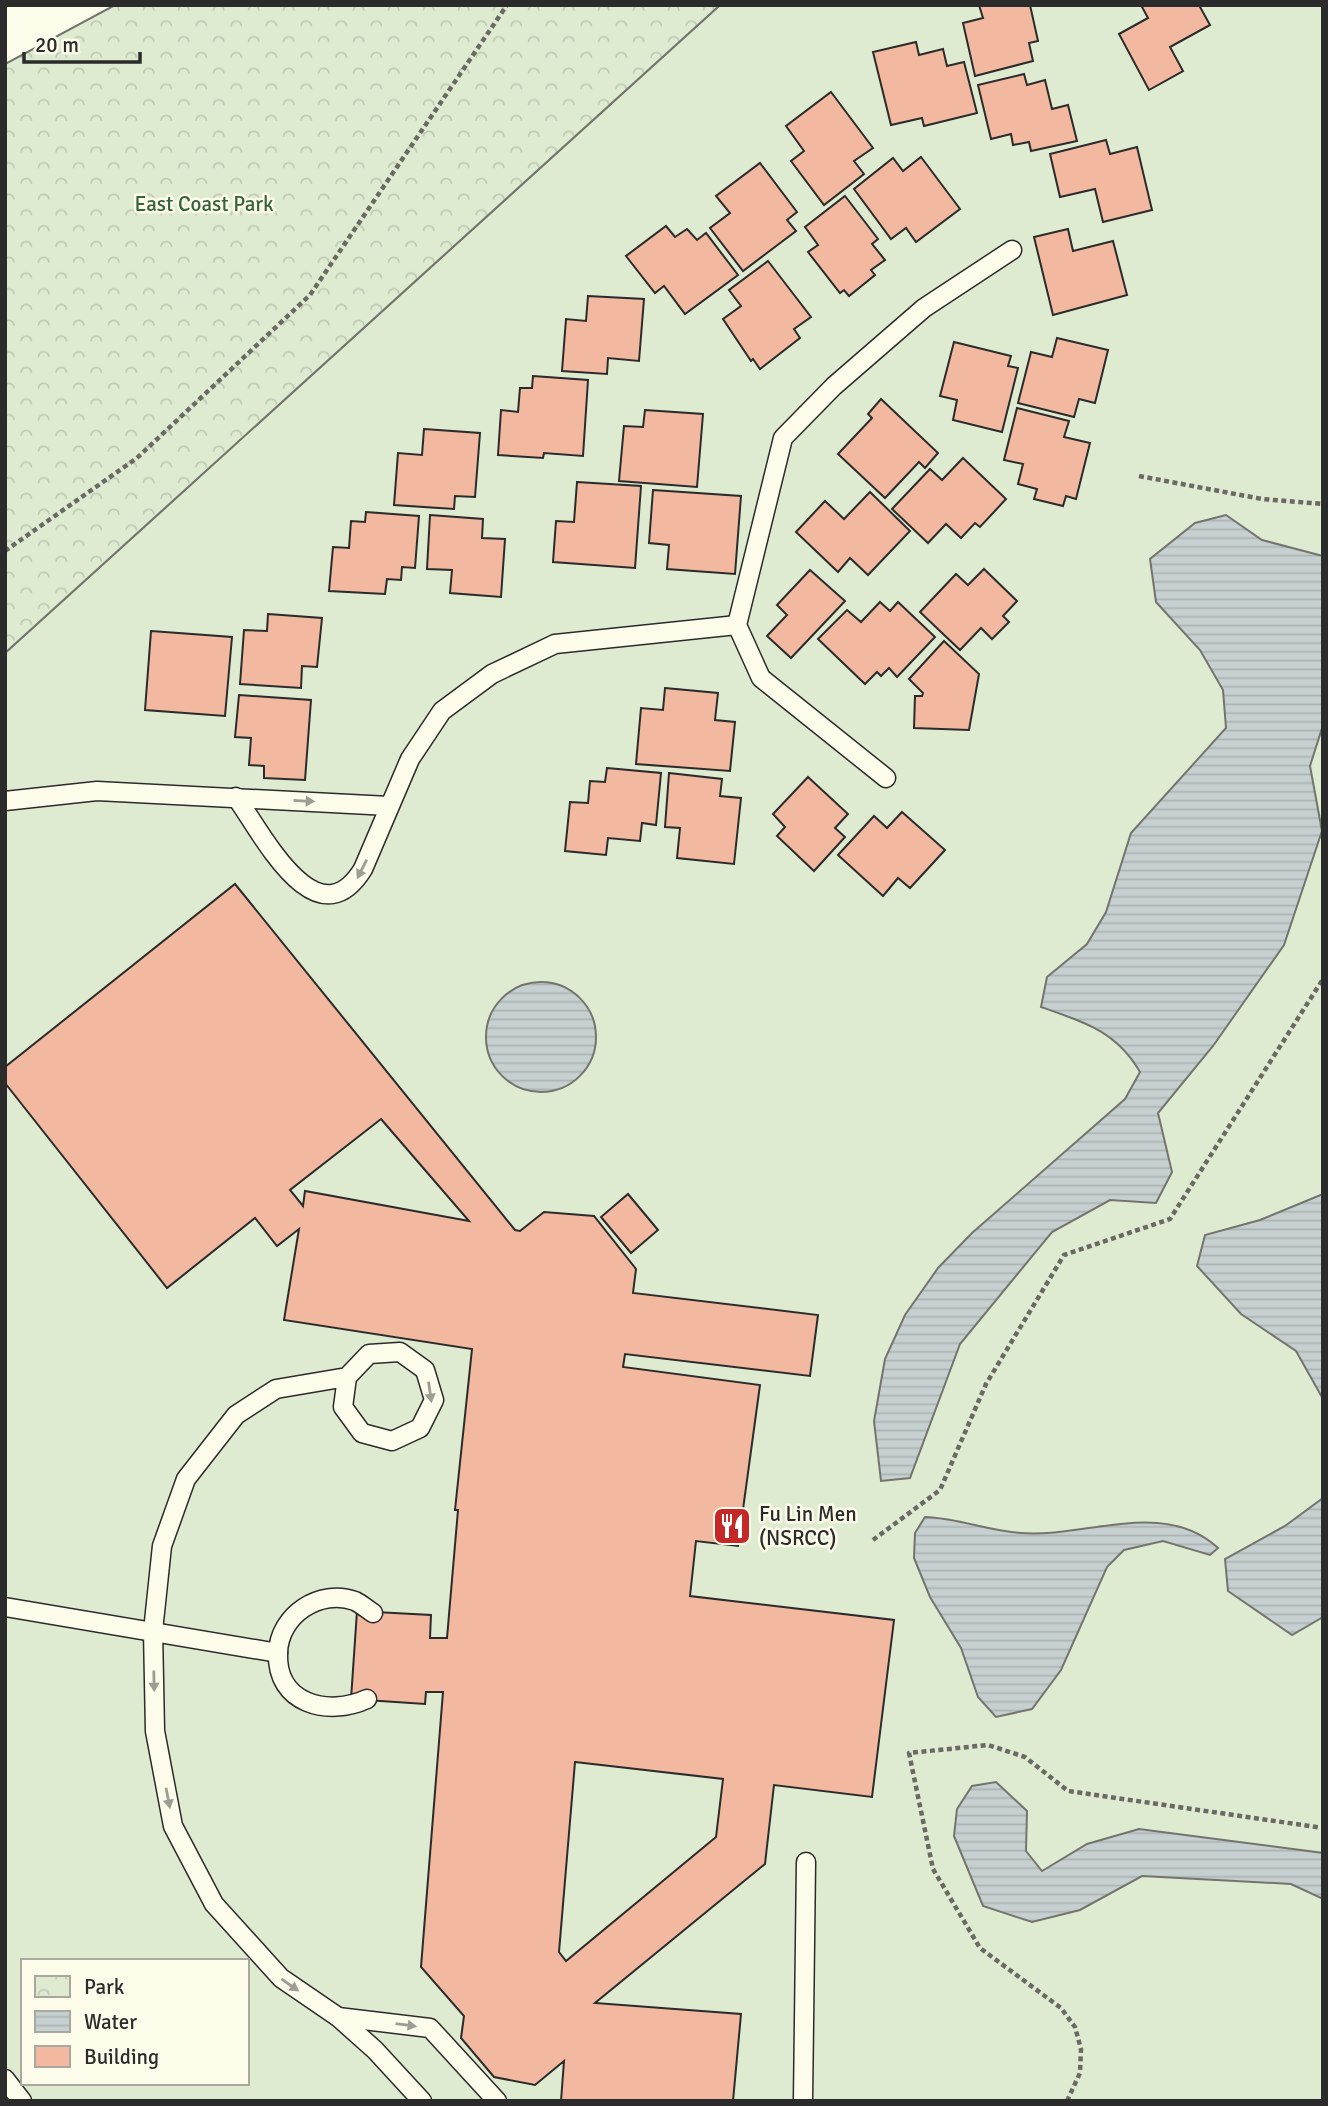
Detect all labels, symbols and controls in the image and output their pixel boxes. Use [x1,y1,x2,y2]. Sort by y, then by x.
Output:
scale bar [24,21,140,65]
text: 20 m [35,32,79,58]
park label: East Coast Park [134,191,274,217]
one-way arrow [293,796,315,807]
one-way arrow [357,859,368,879]
one-way arrow [425,1381,436,1403]
place label: Fu Lin Men (NSRCC) [759,1501,857,1551]
restaurant icon: Fu Lin Men (NSRCC) [711,1505,753,1547]
one-way arrow [148,1671,160,1693]
one-way arrow [162,1787,173,1809]
legend [21,1959,248,2085]
text: Park [84,1974,125,2000]
one-way arrow [281,1978,299,1992]
text: Water [84,2009,137,2035]
one-way arrow [395,2020,417,2031]
text: Building [84,2044,159,2070]

